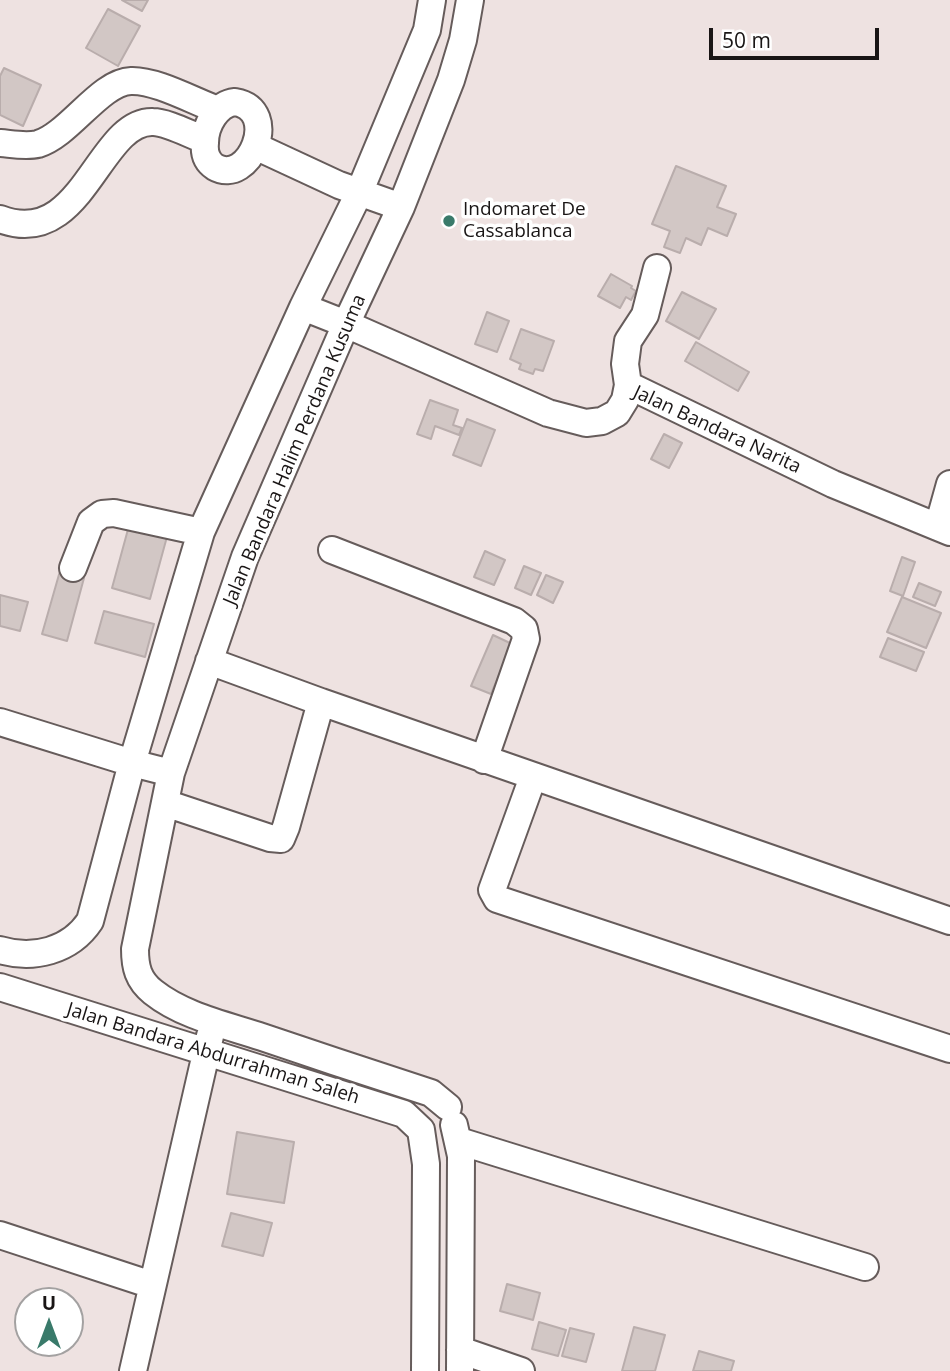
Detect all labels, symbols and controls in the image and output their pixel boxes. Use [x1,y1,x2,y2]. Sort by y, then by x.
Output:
scale bar [712,14,882,58]
text: 50 m [722,26,771,54]
place label: Indomaret De Cassablanca [463,199,586,243]
marker: Indomaret De Cassablanca [441,213,457,229]
street label: Jalan Bandara Halim Perdana Kusuma [219,291,371,609]
street label: Jalan Bandara Narita [630,381,804,479]
street label: Jalan Bandara Abdurrahman Saleh [64,999,362,1109]
north arrow [14,1287,84,1357]
text: U [42,1290,56,1316]

